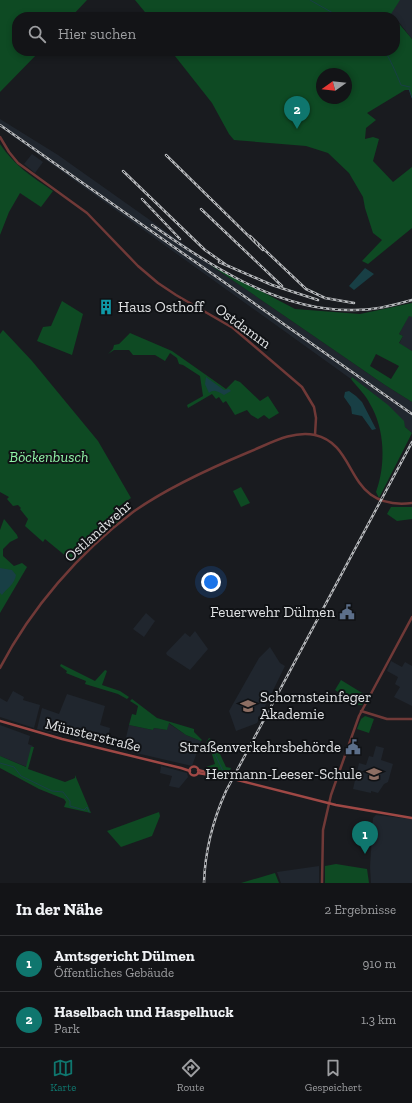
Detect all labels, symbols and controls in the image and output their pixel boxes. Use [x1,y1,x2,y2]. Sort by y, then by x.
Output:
search box [12,12,400,56]
icon: search [26,23,48,45]
text: Hier suchen [58,25,136,43]
north arrow [316,68,352,104]
pin: 2 [284,96,310,129]
building icon: Haus Osthoff [97,298,115,316]
place label: Haus Osthoff [118,298,205,316]
street label: Ostdamm [212,300,274,352]
park label: Böckenbusch [9,448,89,466]
street label: Ostlandwehr [61,496,135,566]
your location [201,572,221,592]
place label: Feuerwehr Dülmen [210,603,335,621]
public building icon: Feuerwehr Dülmen [338,603,356,621]
place label: Schornsteinfeger Akademie [260,688,371,723]
school or university icon: Schornsteinfeger Akademie [239,697,257,715]
street label: Münsterstraße [43,714,143,756]
place label: Straßenverkehrsbehörde [180,738,341,756]
public building icon: Straßenverkehrsbehörde [344,738,362,756]
place label: Hermann-Leeser-Schule [205,765,362,783]
school or university icon: Hermann-Leeser-Schule [365,765,383,783]
pin: 1 [352,821,378,854]
text: In der Nähe [16,899,103,919]
text: 2 Ergebnisse [324,902,396,917]
text: Amtsgericht Dülmen [54,947,195,965]
text: 1 [26,956,32,971]
text: 910 m [362,956,396,971]
text: Öffentliches Gebäude [54,965,174,980]
text: Haselbach und Haspelhuck [54,1003,233,1021]
text: 2 [26,1012,32,1027]
text: 1.3 km [361,1012,396,1027]
text: Park [54,1021,80,1036]
tab: Karte [50,1057,76,1094]
tab: Route [177,1057,204,1094]
tab: Gespeichert [305,1057,362,1094]

